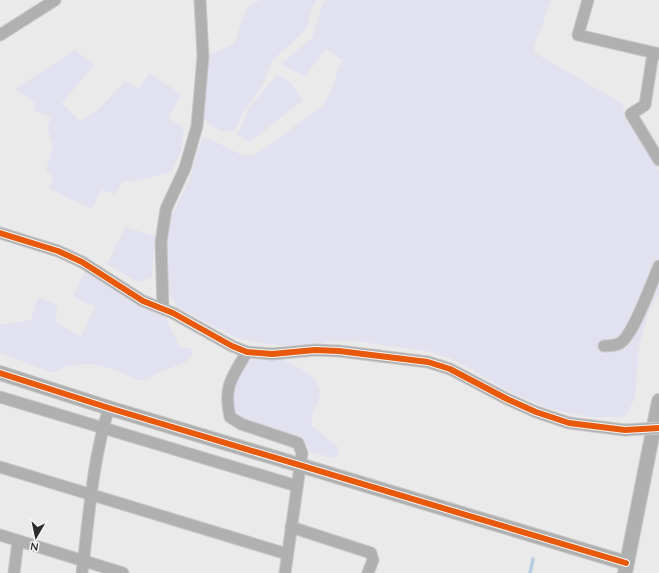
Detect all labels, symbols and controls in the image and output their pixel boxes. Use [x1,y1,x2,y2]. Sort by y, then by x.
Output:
north arrow [16,517,56,557]
text: N [29,539,40,554]

